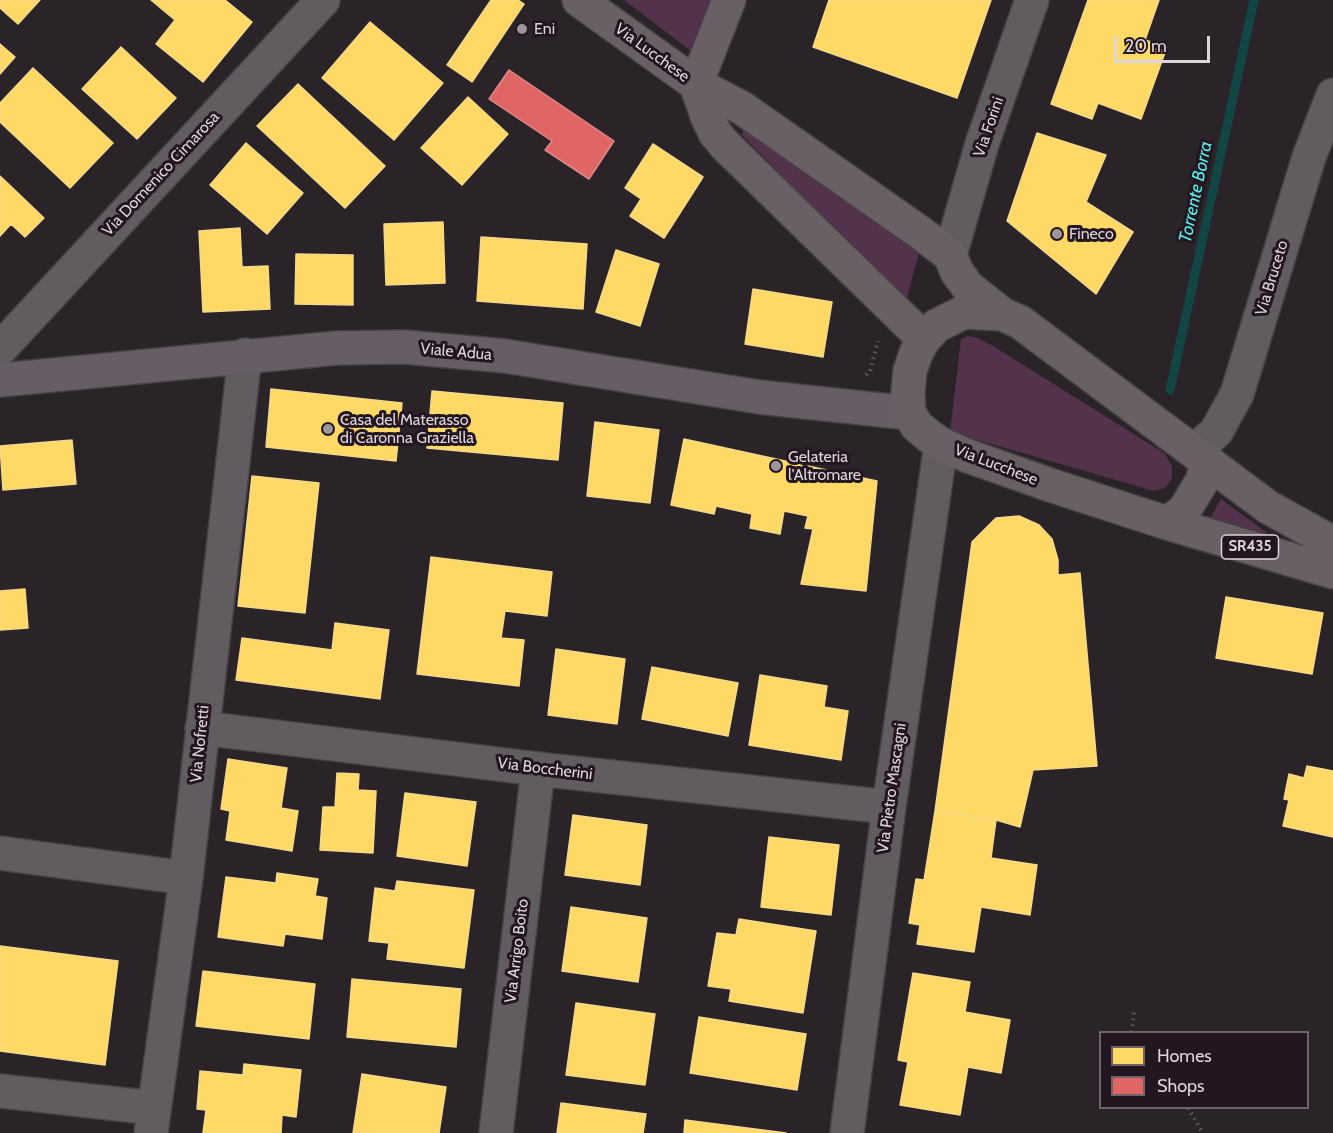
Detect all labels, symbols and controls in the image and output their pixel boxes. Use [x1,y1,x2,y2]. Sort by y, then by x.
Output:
place label: Eni [534,19,555,39]
street label: Via Lucchese [611,20,693,86]
marker: Eni [515,22,529,36]
scale bar [1117,24,1213,62]
text: 20 m [1125,35,1167,57]
street label: Via Forini [970,94,1008,160]
street label: Via Domenico Cimarosa [98,108,224,240]
water label: Torrente Borra [1175,139,1217,245]
place label: Fineco [1069,224,1114,244]
marker: Fineco [1050,227,1064,241]
street label: Via Bruceto [1251,238,1293,318]
street label: Viale Adua [419,339,493,365]
place label: Casa del Materasso di Caronna Graziella [340,410,474,448]
marker: Casa del Materasso di Caronna Graziella [321,422,335,436]
street label: Via Lucchese [952,440,1040,490]
place label: Gelateria l'Altromare [788,447,861,485]
marker: Gelateria l'Altromare [769,459,783,473]
road number: SR435 [1222,535,1278,559]
street label: Via Nofretti [186,705,214,783]
street label: Via Pietro Mascagni [873,722,911,854]
street label: Via Boccherini [496,754,594,784]
street label: Via Arrigo Boito [501,898,533,1004]
legend [1099,1031,1309,1109]
text: Homes [1157,1045,1212,1067]
text: Shops [1157,1075,1205,1097]

